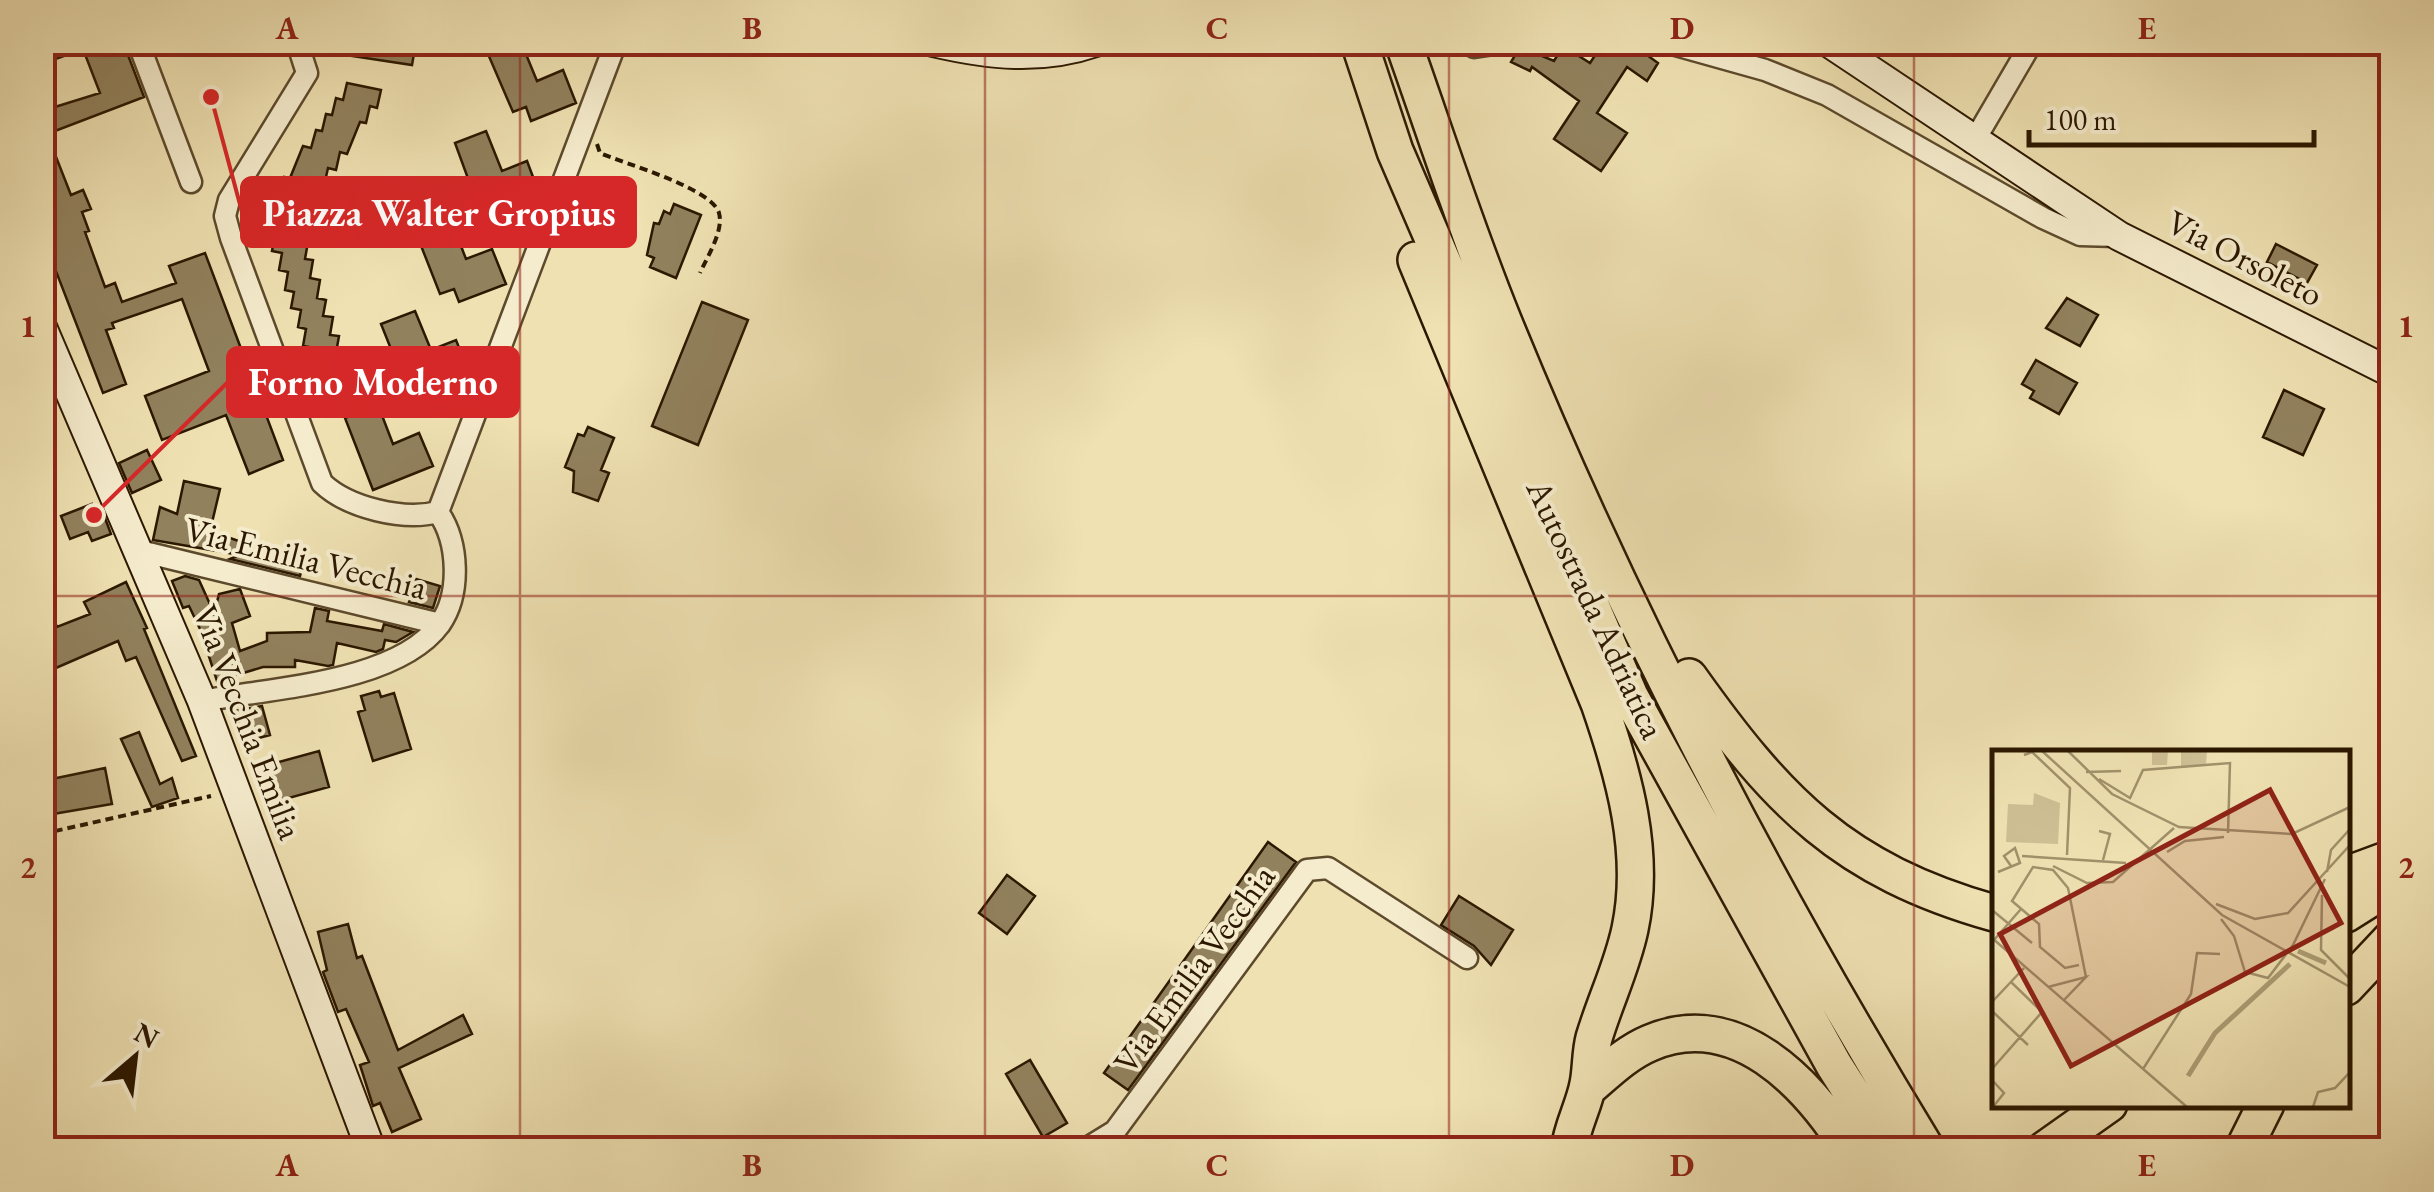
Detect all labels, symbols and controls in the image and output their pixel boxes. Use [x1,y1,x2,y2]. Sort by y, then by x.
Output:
text: A [274,7,299,49]
text: B [742,7,762,49]
text: C [1206,7,1228,49]
text: D [1670,7,1694,49]
text: E [2138,7,2156,49]
scale bar [2029,85,2314,147]
text: 100 m [2044,100,2117,139]
callout: Piazza Walter Gropius [242,178,635,246]
text: Piazza Walter Gropius [262,188,616,237]
street label: Via Orsoleto [2160,199,2331,316]
text: 1 [20,305,36,347]
text: 1 [2398,305,2414,347]
callout: Forno Moderno [228,348,518,416]
text: Forno Moderno [248,357,498,406]
street label: Autostrada Adriatica [1516,471,1676,746]
street label: Via Emilia Vecchia [181,506,432,609]
street label: Via Vecchia Emilia [183,598,314,845]
inset map [1992,750,2349,1107]
text: 2 [20,846,37,888]
text: 2 [2398,846,2415,888]
street label: Via Emilia Vecchia [1103,855,1285,1082]
north arrow [85,1007,185,1107]
text: N [128,1014,165,1056]
text: A [274,1144,299,1186]
text: B [742,1144,762,1186]
text: C [1206,1144,1228,1186]
text: D [1670,1144,1694,1186]
text: E [2138,1144,2156,1186]

